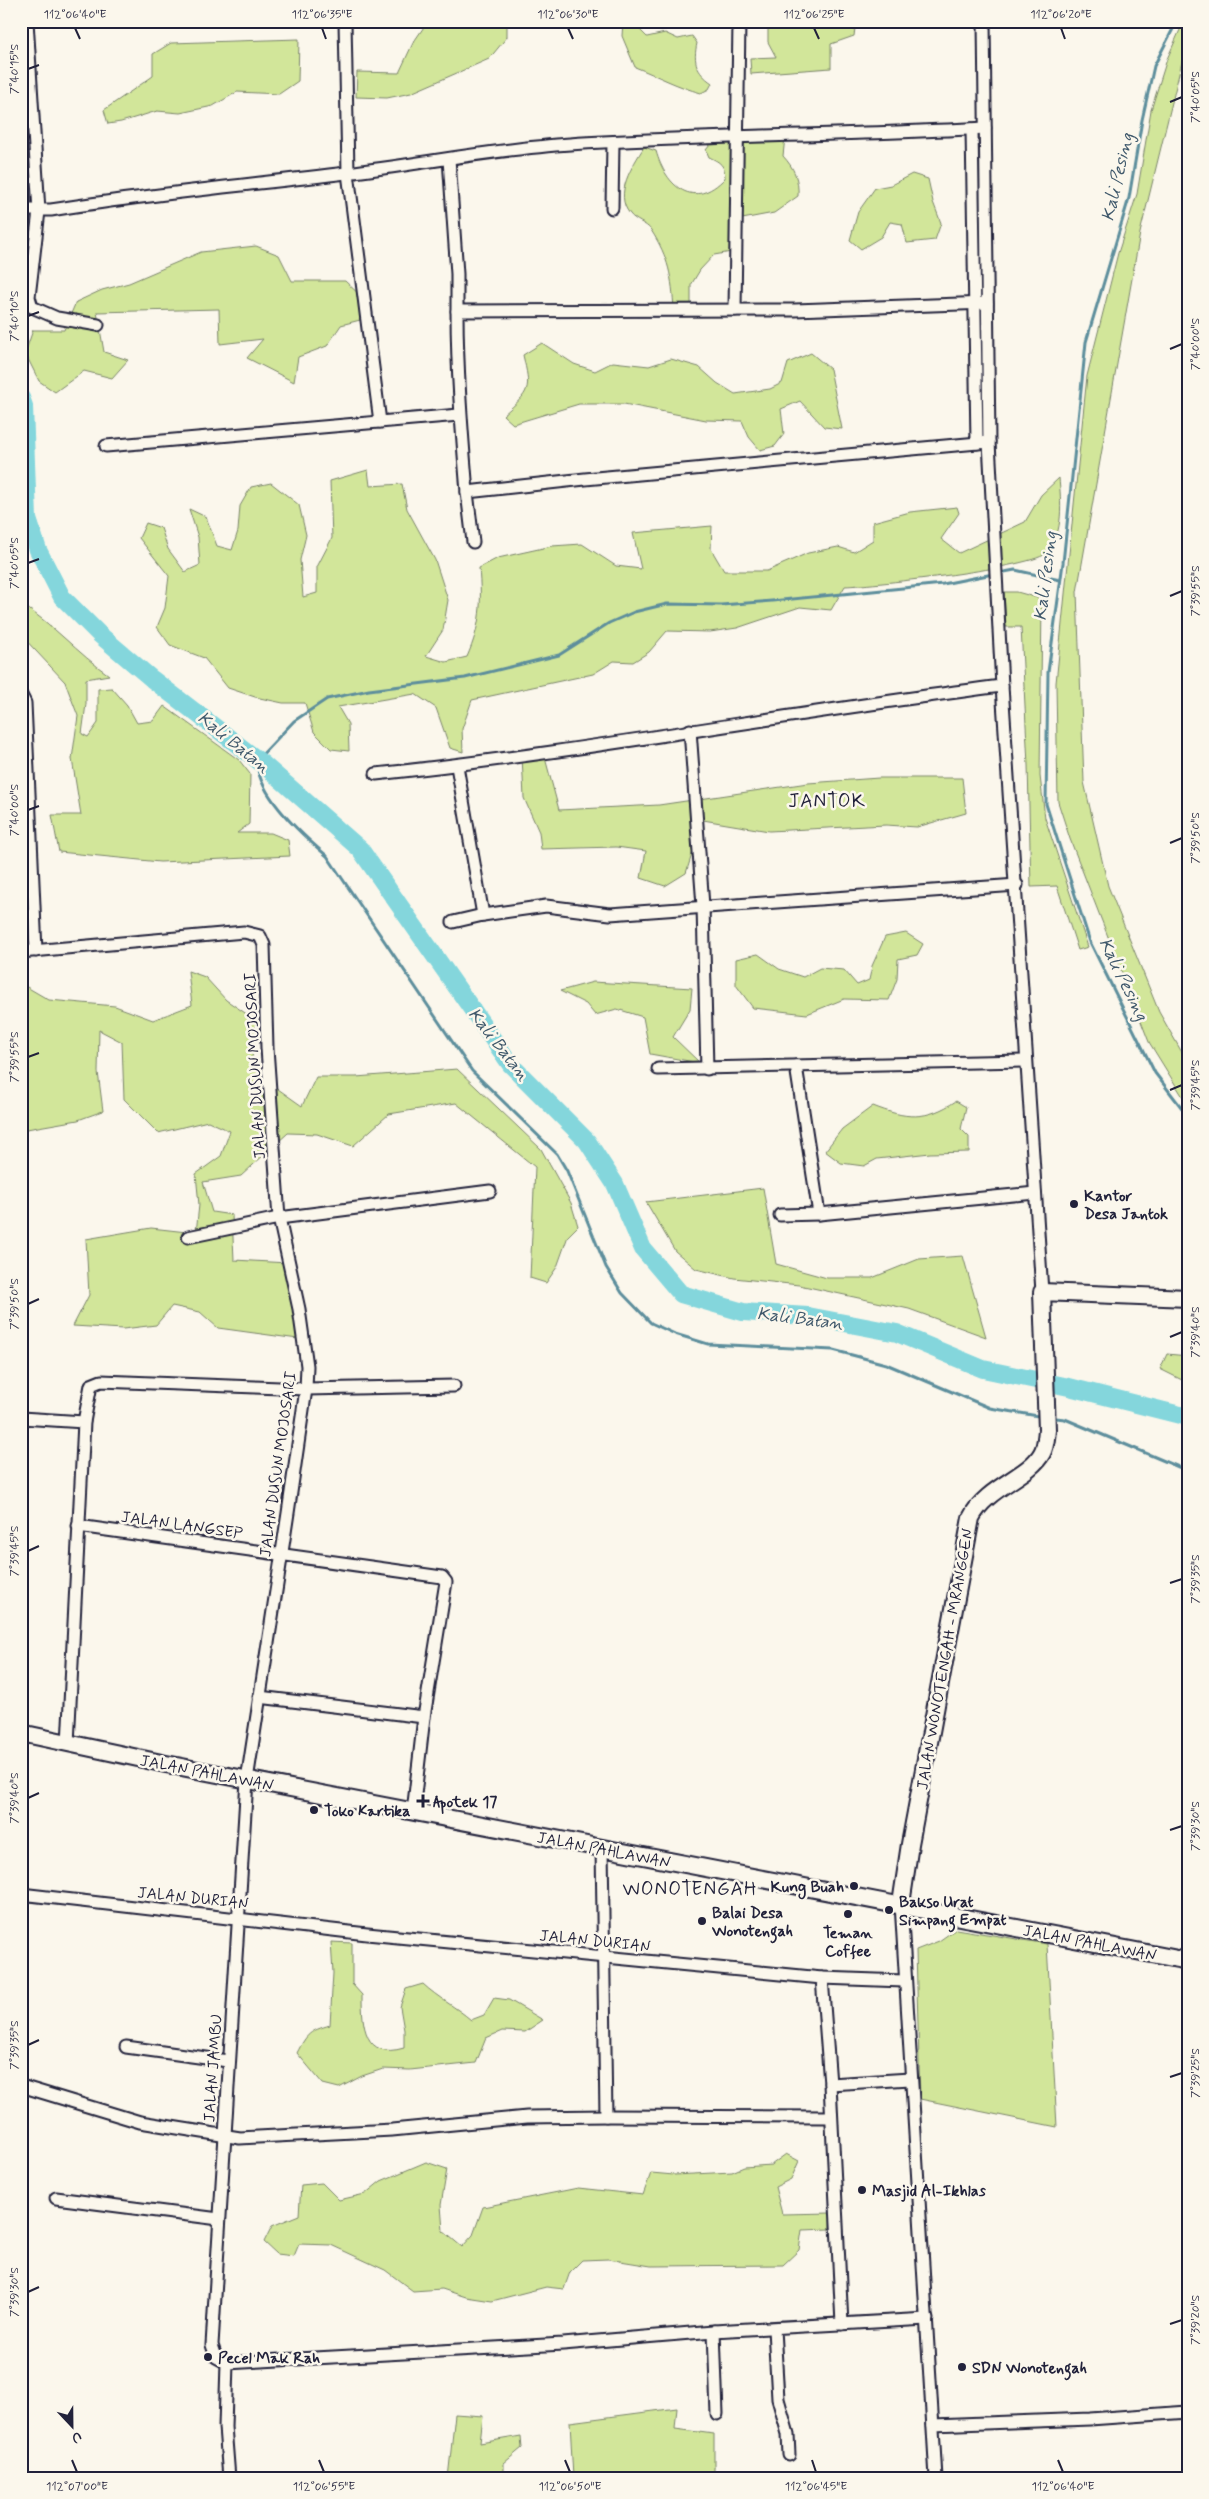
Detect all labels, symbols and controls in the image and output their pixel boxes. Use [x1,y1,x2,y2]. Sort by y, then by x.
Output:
text: 112°06'40"E [44,7,106,23]
text: 112°06'35"E [292,7,352,23]
text: 112°06'30"E [537,7,599,23]
text: 112°06'25"E [783,7,845,23]
text: 112°06'20"E [1030,7,1092,23]
text: 7°40'15"S [7,43,23,94]
text: 7°40'05"S [1188,71,1204,123]
water label: Kali Pesing [1096,130,1140,224]
text: 7°40'10"S [7,290,23,341]
text: 7°40'00"S [1188,317,1204,370]
water label: Kali Pesing [1029,529,1064,622]
text: 7°40'05"S [7,537,23,589]
text: 7°39'55"S [1188,565,1204,617]
water label: Kali Batan [192,706,275,779]
text: 7°40'00"S [7,783,23,836]
district label: JANTOK [788,789,866,814]
text: 7°39'50"S [1188,812,1204,864]
water label: Kali Pesing [1093,934,1154,1026]
street label: JALAN DUSUN MOJOSARI [240,972,271,1160]
water label: Kali Batan [462,1003,534,1086]
text: 7°39'55"S [7,1031,23,1083]
text: 7°39'45"S [1188,1059,1204,1110]
place label: Kantor Desa Jantok [1084,1186,1168,1225]
marker: Kantor Desa Jantok [1068,1198,1080,1210]
text: 7°39'50"S [7,1278,23,1330]
water label: Kali Batan [756,1302,844,1336]
text: 7°39'40"S [1188,1306,1204,1358]
street label: JALAN DUSUN MOJOSARI [255,1370,302,1558]
street label: JALAN LANGSEP [120,1507,244,1544]
text: 7°39'45"S [7,1525,23,1576]
street label: JALAN WONOTENGAH - MRANGGEN [912,1526,979,1791]
text: 7°39'35"S [1188,1554,1204,1604]
street label: JALAN PAHLAWAN [138,1750,275,1797]
text: 7°39'40"S [7,1772,23,1824]
place label: Apotek 17 [433,1792,497,1814]
marker: Apotek 17 [417,1795,429,1807]
place label: Toko Kartika [324,1801,410,1822]
text: 7°39'30"S [1188,1801,1204,1851]
marker: Toko Kartika [308,1804,320,1816]
street label: JALAN PAHLAWAN [535,1827,672,1874]
district label: WONOTENGAH [623,1877,757,1902]
place label: Kung Buah [771,1877,844,1900]
marker: Kung Buah [848,1880,860,1892]
street label: JALAN DURIAN [136,1882,250,1915]
place label: Bakso Urat Simpang Empat [899,1892,1007,1933]
place label: Balai Desa Wonotengah [711,1903,793,1944]
marker: Bakso Urat Simpang Empat [883,1904,895,1916]
marker: Teman Coffee [842,1908,854,1920]
marker: Balai Desa Wonotengah [696,1915,708,1927]
street label: JALAN PAHLAWAN [1021,1920,1158,1967]
place label: Teman Coffee [823,1923,873,1962]
street label: JALAN DURIAN [538,1925,652,1958]
street label: JALAN JAMBU [199,2013,228,2123]
text: 7°39'35"S [7,2020,23,2070]
text: 7°39'25"S [1188,2048,1204,2098]
place label: Masjid Al-Ikhlas [872,2181,987,2202]
marker: Masjid Al-Ikhlas [856,2184,868,2196]
text: 7°39'30"S [7,2267,23,2317]
text: 7°39'20"S [1188,2295,1204,2345]
place label: Pecel Mak Rah [218,2348,320,2369]
marker: Pecel Mak Rah [202,2351,214,2363]
place label: SDN Wonotengah [972,2358,1087,2381]
marker: SDN Wonotengah [956,2361,968,2373]
north arrow [48,2402,98,2452]
text: U [69,2427,84,2447]
text: 112°07'00"E [46,2479,108,2495]
text: 112°06'55"E [293,2479,355,2495]
text: 112°06'50"E [538,2479,602,2495]
text: 112°06'45"E [785,2479,847,2495]
text: 112°06'40"E [1032,2479,1094,2495]

